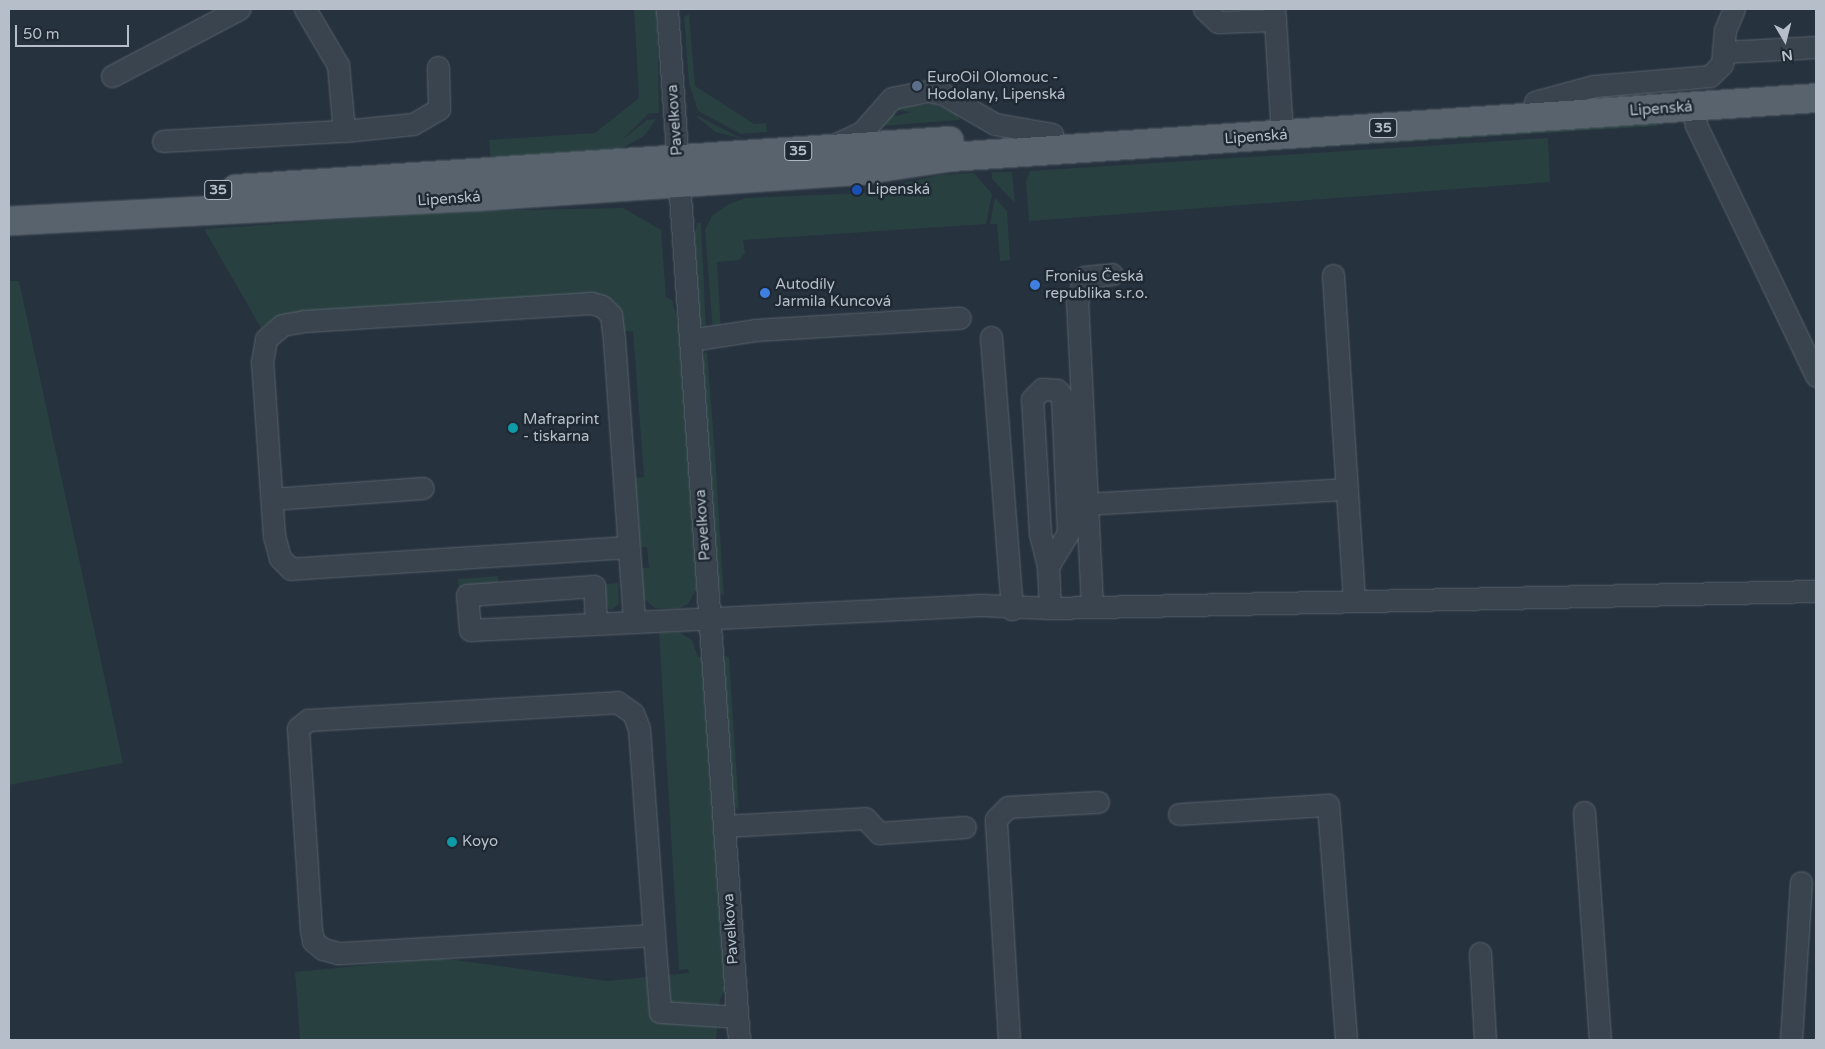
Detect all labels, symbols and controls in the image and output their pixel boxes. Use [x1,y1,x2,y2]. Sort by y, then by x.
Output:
scale bar [18,15,131,47]
north arrow [1760,15,1810,65]
text: 50 m [23,25,60,43]
text: N [1780,46,1794,65]
place label: EuroOil Olomouc - Hodolany, Lipenská [927,68,1065,103]
marker: EuroOil Olomouc - Hodolany, Lipenská [911,80,923,92]
street label: Pavelkova [664,84,686,156]
street label: Lipenská [1629,98,1693,120]
road number: 35 [1368,116,1398,140]
street label: Lipenská [1224,126,1288,148]
road number: 35 [783,140,813,162]
road number: 35 [203,178,233,202]
place label: Lipenská [867,181,930,199]
marker: Lipenská [851,184,863,196]
street label: Lipenská [417,188,481,210]
place label: Fronius Česká republika s.r.o. [1045,267,1148,302]
place label: Autodíly Jarmila Kuncová [775,275,891,310]
marker: Fronius Česká republika s.r.o. [1029,279,1041,291]
marker: Autodíly Jarmila Kuncová [759,287,771,299]
place label: Mafraprint - tiskarna [523,410,599,445]
marker: Mafraprint - tiskarna [507,422,519,434]
street label: Pavelkova [692,489,714,561]
place label: Koyo [462,833,498,851]
marker: Koyo [446,836,458,848]
street label: Pavelkova [720,893,742,965]

